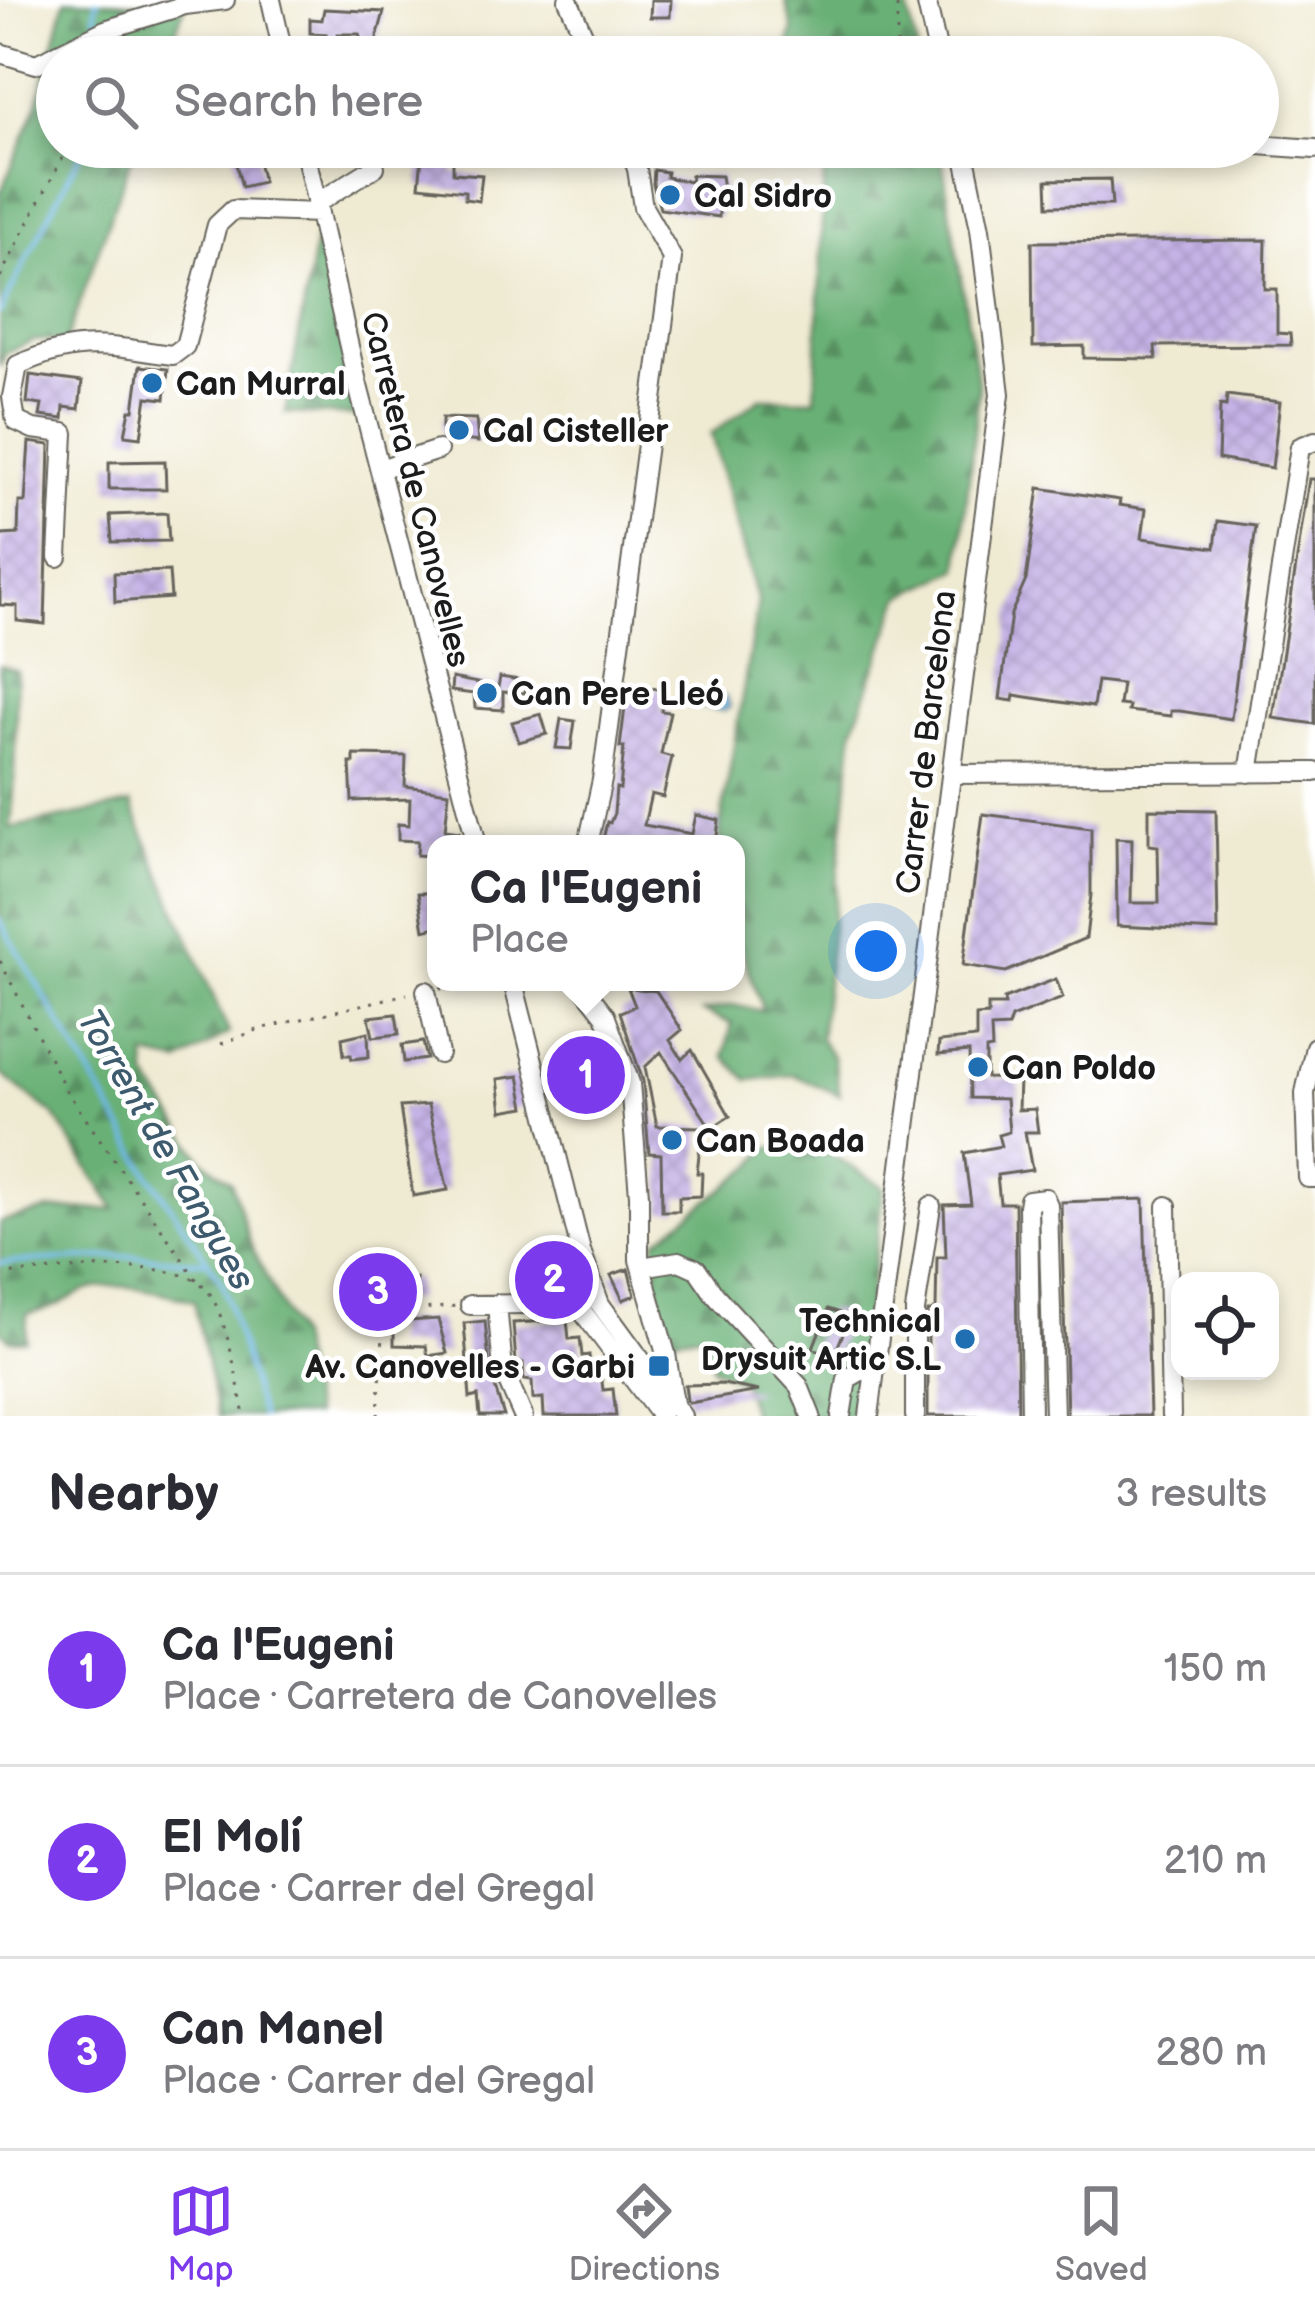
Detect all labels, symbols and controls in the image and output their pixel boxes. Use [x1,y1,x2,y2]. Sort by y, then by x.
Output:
search box [36,36,1279,168]
icon: search [78,69,144,135]
text: Search here [174,75,423,130]
place label: Cal Sidro [694,177,832,217]
marker: Cal Sidro [657,182,683,208]
street label: Carretera de Canovelles [352,308,479,671]
place label: Can Murral [176,365,345,405]
marker: Can Murral [139,370,165,396]
place label: Cal Cisteller [483,412,669,452]
marker: Cal Cisteller [446,417,472,443]
street label: Carrer de Barcelona [888,588,965,897]
place label: Can Pere Lleó [511,675,724,715]
marker: Can Pere Lleó [474,680,500,706]
popup [427,835,745,991]
text: Ca l'Eugeni [470,862,702,917]
text: Place [470,917,569,964]
your location [846,921,906,981]
water label: Torrent de Fangues [67,1002,263,1298]
pin: 1 [547,1030,625,1120]
place label: Can Poldo [1002,1049,1156,1089]
marker: Can Poldo [965,1054,991,1080]
place label: Can Boada [696,1122,865,1162]
marker: Can Boada [659,1127,685,1153]
pin: 2 [515,1235,593,1325]
pin: 3 [339,1247,417,1337]
map controls [1171,1272,1279,1380]
button: locate [1171,1272,1279,1380]
place label: Technical Drysuit Artic S.L [701,1302,941,1380]
marker: Technical Drysuit Artic S.L [952,1326,978,1352]
place label: Av. Canovelles - Garbi [305,1348,635,1388]
marker: Av. Canovelles - Garbi [646,1353,672,1379]
text: Nearby [48,1464,219,1525]
text: 3 results [1115,1471,1267,1518]
text: Ca l'Eugeni [162,1619,394,1674]
text: 1 [79,1646,95,1693]
text: 150 m [1164,1646,1267,1693]
text: Place · Carretera de Canovelles [162,1674,717,1721]
text: El Molí [162,1811,302,1866]
text: 2 [75,1838,99,1885]
text: 210 m [1164,1838,1267,1885]
text: Place · Carrer del Gregal [162,1866,595,1913]
text: Can Manel [162,2003,384,2058]
text: 3 [76,2030,98,2077]
text: 280 m [1156,2030,1267,2077]
text: Place · Carrer del Gregal [162,2058,595,2105]
tab: Map [167,2178,234,2290]
tab: Directions [568,2178,720,2290]
tab: Saved [1055,2178,1148,2290]

